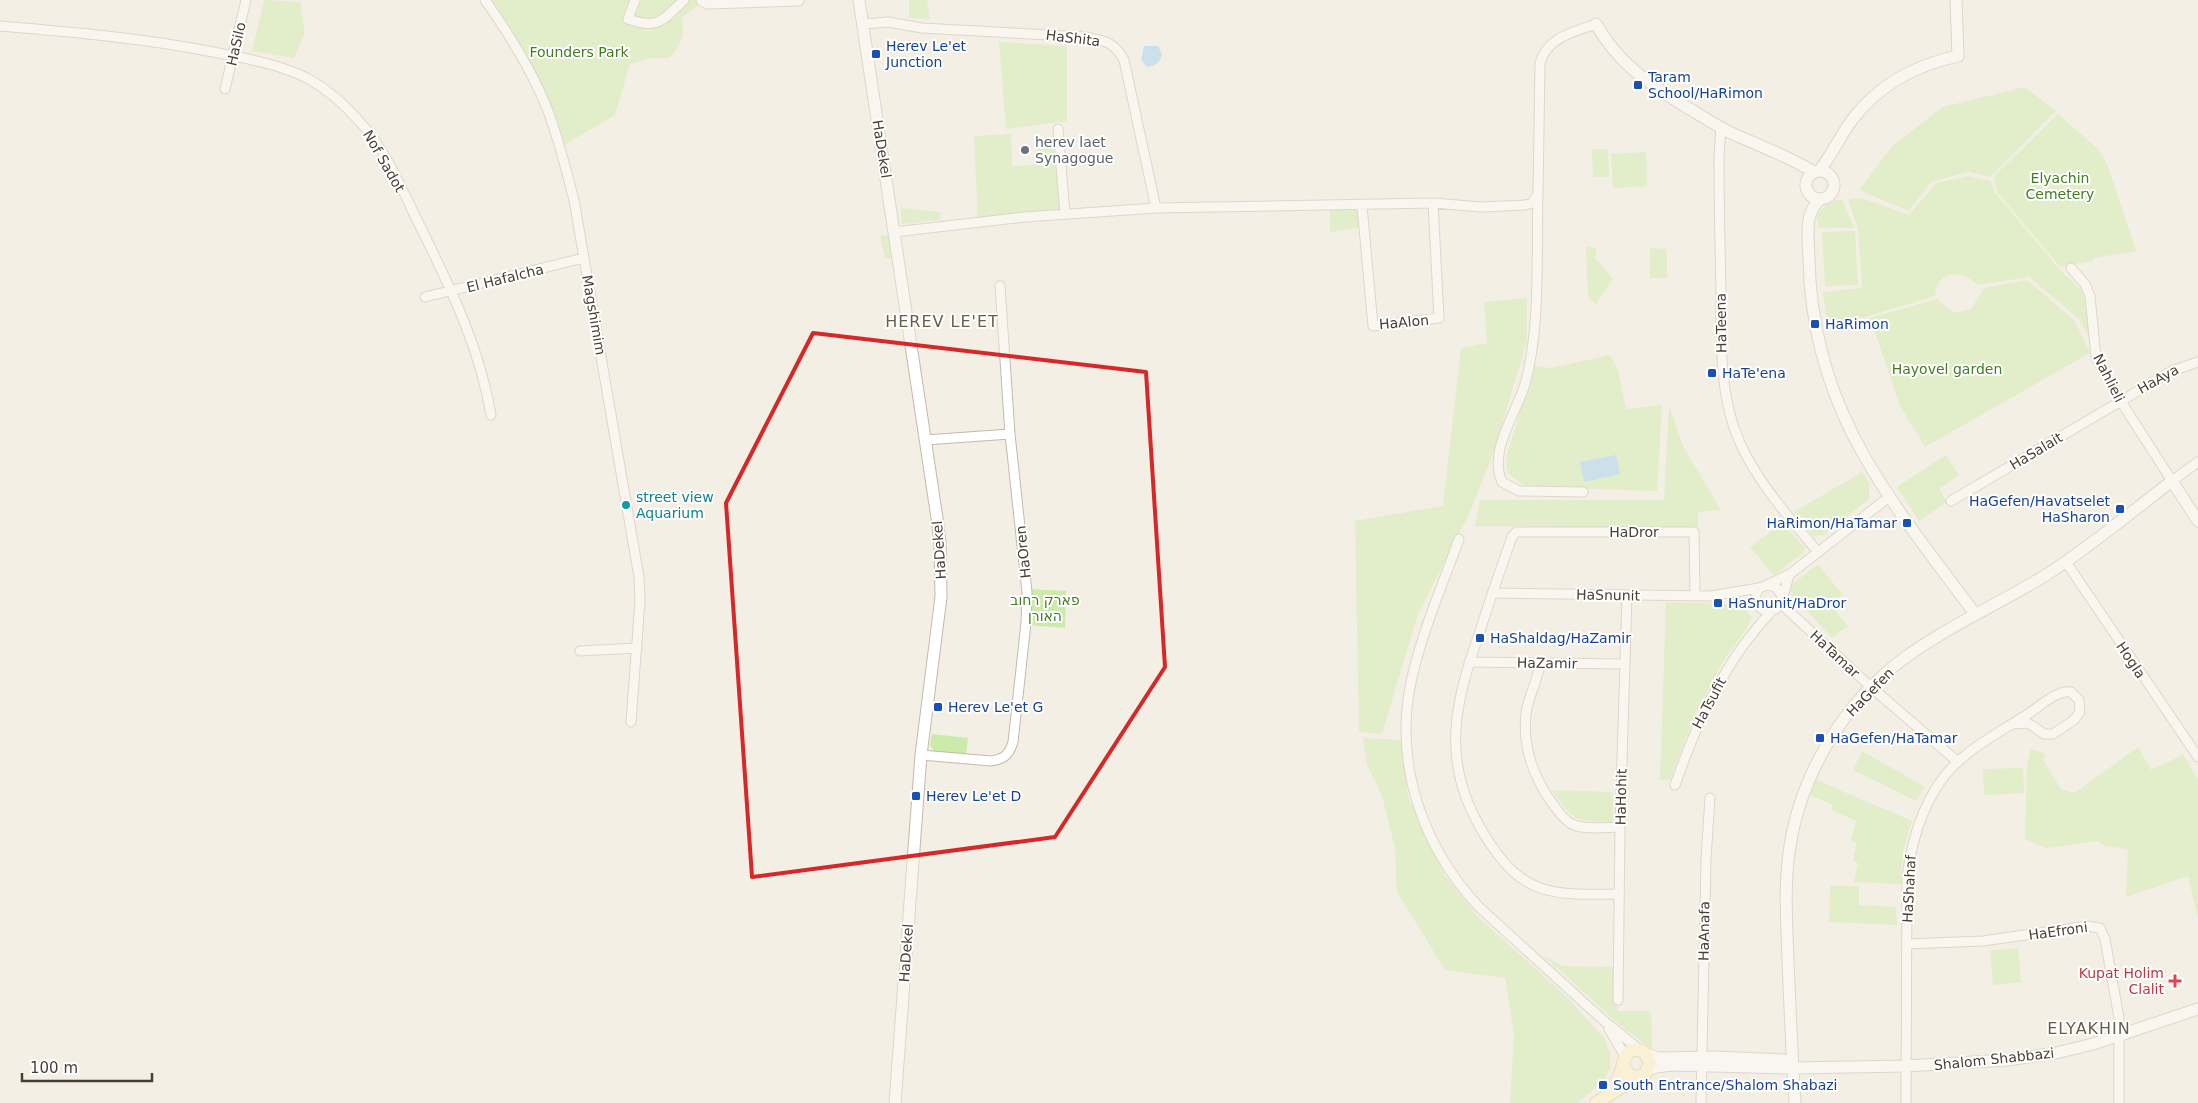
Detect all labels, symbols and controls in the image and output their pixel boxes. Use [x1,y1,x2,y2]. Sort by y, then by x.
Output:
street label: HaSilo [223,21,249,67]
street label: HaShita [1045,27,1101,49]
place label: Herev Le'et Junction [885,38,967,70]
park label: Founders Park [529,44,629,60]
marker: Herev Le'et Junction [870,48,882,60]
place label: Taram School/HaRimon [1647,69,1763,101]
marker: Taram School/HaRimon [1632,79,1644,91]
street label: HaDekel [870,119,894,179]
street label: Nof Sadot [360,127,408,195]
place label: herev laet Synagogue [1035,134,1113,166]
marker: herev laet Synagogue [1019,144,1031,156]
park label: Elyachin Cemetery [2026,170,2094,202]
street label: El Hafalcha [465,261,545,295]
street label: Magshimim [579,274,609,356]
street label: HaTeena [1712,293,1730,353]
district label: HEREV LE'ET [885,312,999,331]
street label: HaAlon [1378,312,1430,332]
place label: HaRimon [1825,316,1889,332]
marker: HaRimon [1809,318,1821,330]
street label: Nahlieli [2090,351,2128,405]
park label: Hayovel garden [1892,361,2002,377]
street label: HaAya [2135,361,2181,397]
place label: HaTe'ena [1722,365,1786,381]
marker: HaTe'ena [1706,367,1718,379]
street label: HaSalait [2007,429,2066,473]
place label: street view Aquarium [636,489,714,521]
place label: HaGefen/Havatselet HaSharon [1969,493,2111,525]
marker: street view Aquarium [620,499,632,511]
marker: HaGefen/Havatselet HaSharon [2114,503,2126,515]
place label: HaRimon/HaTamar [1767,515,1897,531]
marker: HaRimon/HaTamar [1901,517,1913,529]
street label: HaDekel [929,520,949,580]
street label: HaDror [1609,524,1659,540]
street label: HaOren [1012,525,1034,579]
street label: HaSnunit [1576,586,1641,604]
park label: פארק רחוב האורן [1010,592,1080,624]
place label: HaSnunit/HaDror [1728,595,1847,611]
marker: HaSnunit/HaDror [1712,597,1724,609]
street label: HaTamar [1807,627,1863,681]
place label: HaShaldag/HaZamir [1490,630,1631,646]
marker: HaShaldag/HaZamir [1474,632,1486,644]
street label: Hogla [2113,639,2149,681]
street label: HaZamir [1517,654,1578,672]
street label: HaGefen [1843,665,1897,719]
street label: HaTsufit [1689,674,1729,731]
place label: Herev Le'et G [948,699,1043,715]
marker: Herev Le'et G [932,701,944,713]
place label: HaGefen/HaTamar [1830,730,1958,746]
marker: HaGefen/HaTamar [1814,732,1826,744]
street label: HaHohit [1613,768,1630,825]
place label: Herev Le'et D [926,788,1021,804]
marker: Herev Le'et D [910,790,922,802]
street label: HaShahaf [1899,854,1919,923]
street label: HaAnafa [1695,901,1713,961]
street label: HaEfroni [2027,919,2089,943]
street label: HaDekel [896,923,916,983]
place label: Kupat Holim Clalit [2079,965,2165,997]
marker: Kupat Holim Clalit [2168,974,2182,988]
district label: ELYAKHIN [2047,1019,2131,1038]
street label: Shalom Shabbazi [1933,1045,2055,1073]
scale bar [22,1050,152,1082]
text: 100 m [30,1059,78,1077]
place label: South Entrance/Shalom Shabazi [1613,1077,1838,1093]
marker: South Entrance/Shalom Shabazi [1597,1079,1609,1091]

